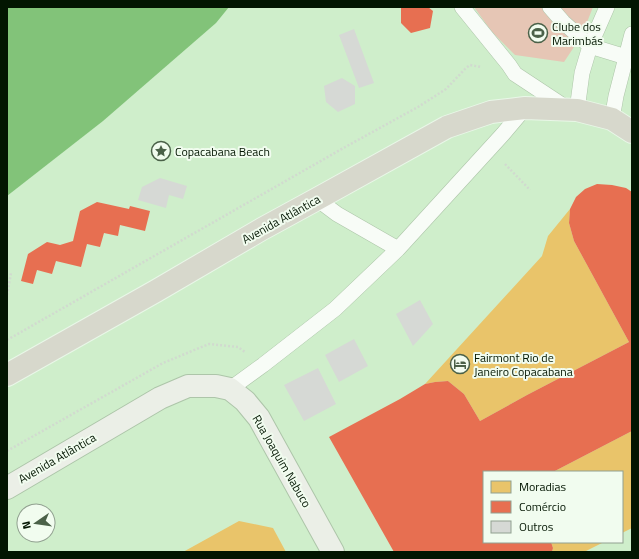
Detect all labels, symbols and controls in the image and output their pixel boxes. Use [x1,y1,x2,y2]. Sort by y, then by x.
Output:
place label: Clube dos Marimbás [552,17,603,50]
sports icon: Clube dos Marimbás [527,22,549,44]
place icon: Copacabana Beach [150,140,172,162]
place label: Copacabana Beach [175,142,270,161]
street label: Avenida Atlântica [238,190,324,248]
place label: Fairmont Rio de Janeiro Copacabana [474,348,573,381]
hotel icon: Fairmont Rio de Janeiro Copacabana [449,353,471,375]
street label: Rua Joaquim Nabuco [248,411,316,511]
street label: Avenida Atlântica [14,428,100,488]
legend [483,471,623,543]
text: Moradias [519,477,567,496]
text: Comércio [519,497,566,516]
north arrow [16,503,56,543]
text: Outros [519,517,554,536]
text: N [18,520,35,531]

